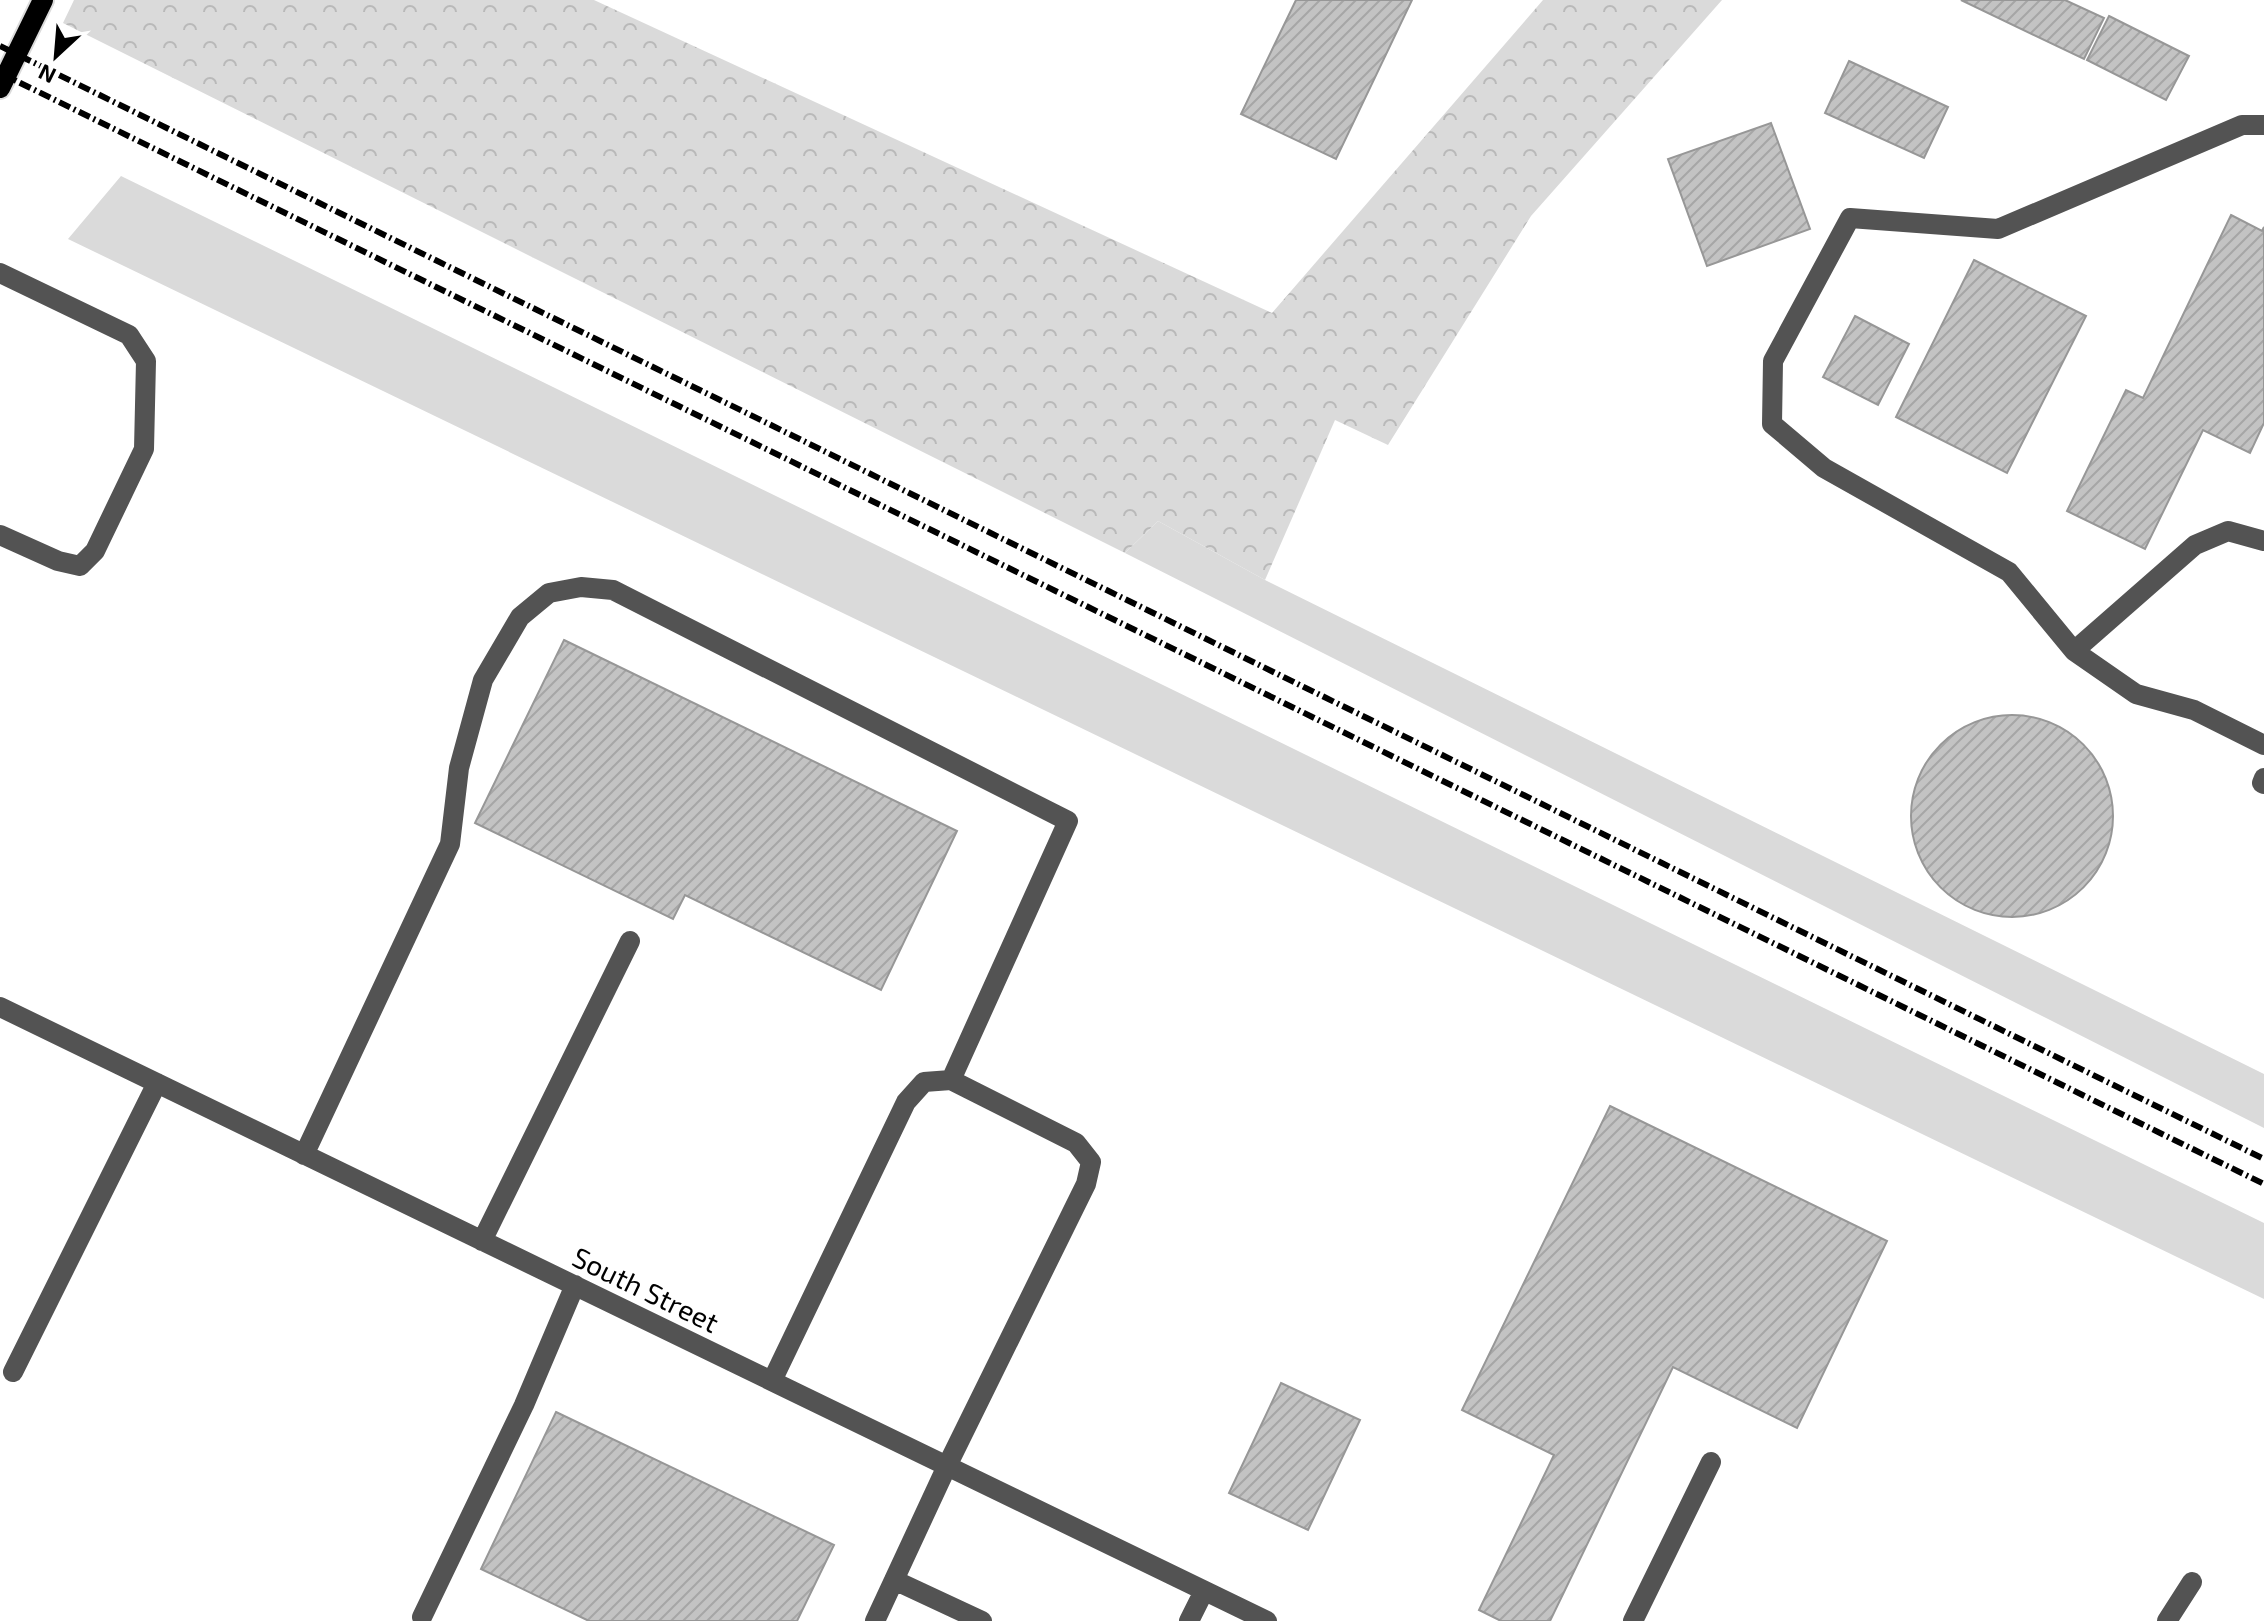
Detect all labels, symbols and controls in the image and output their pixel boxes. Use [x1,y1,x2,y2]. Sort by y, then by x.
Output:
north arrow [16,16,96,96]
text: N [34,60,60,90]
street label: South Street [567,1239,725,1339]

